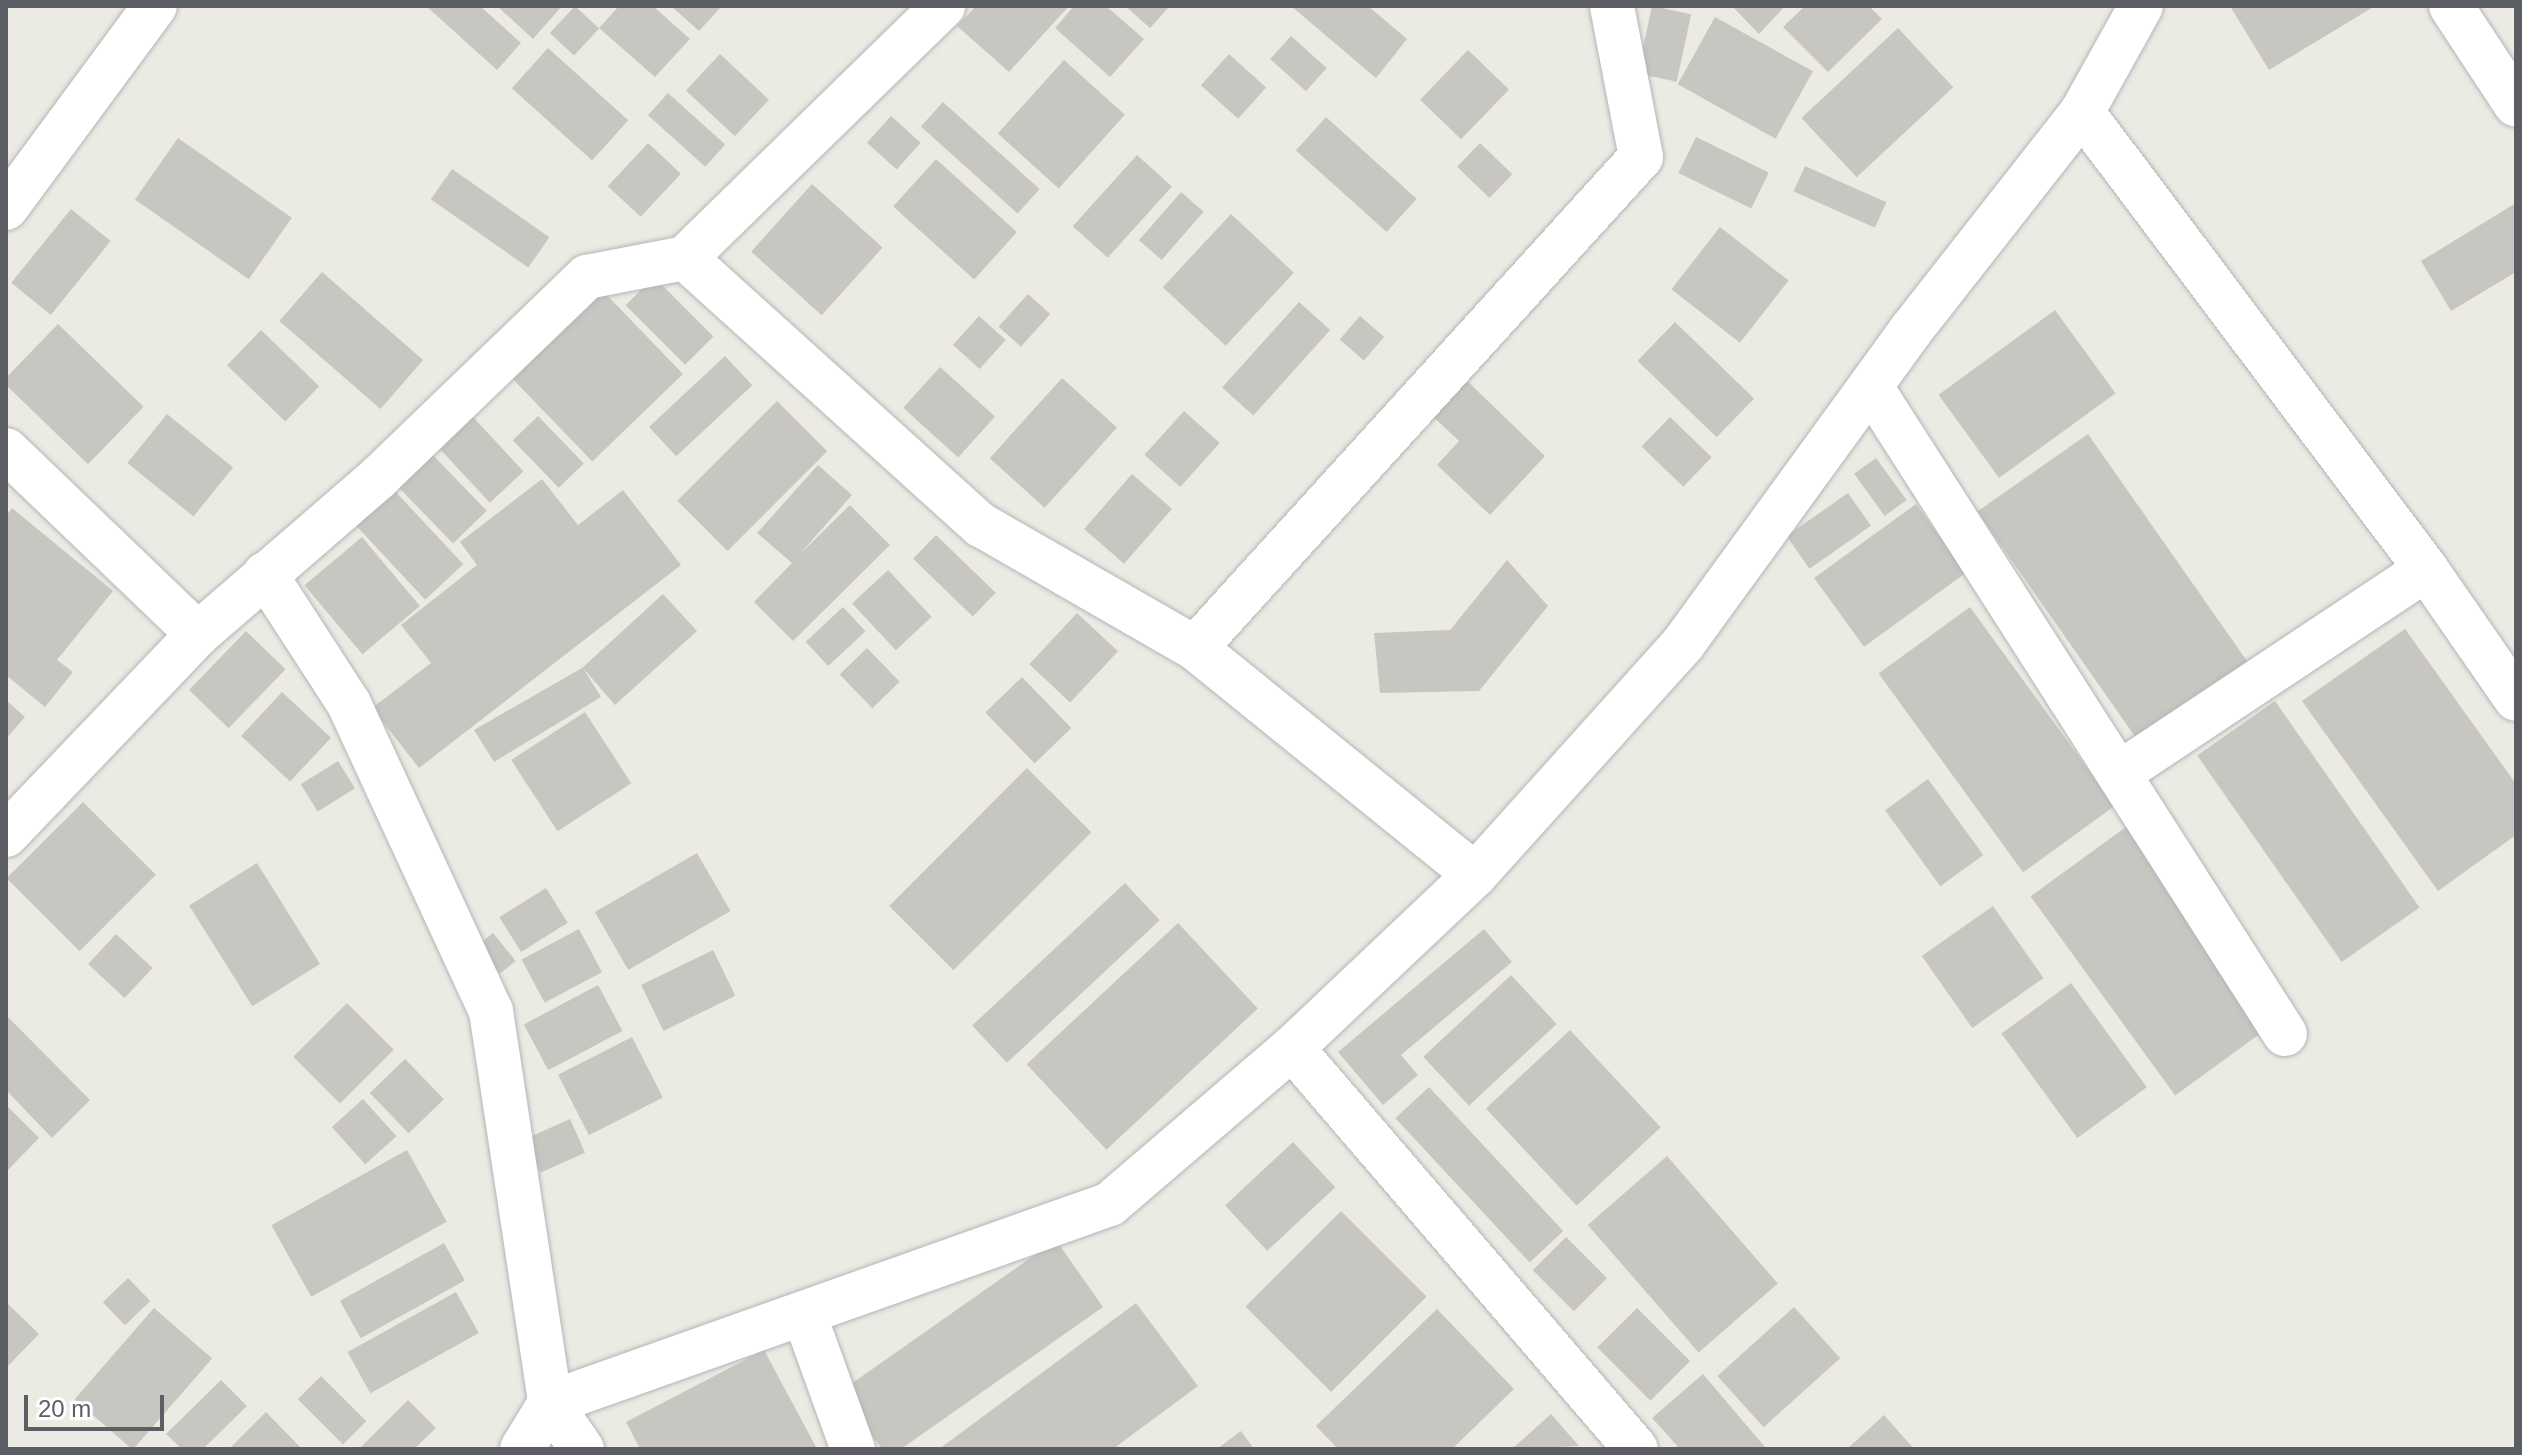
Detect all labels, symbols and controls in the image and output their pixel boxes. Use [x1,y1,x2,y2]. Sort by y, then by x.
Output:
scale bar [28,1379,168,1429]
text: 20 m [38,1395,91,1422]

